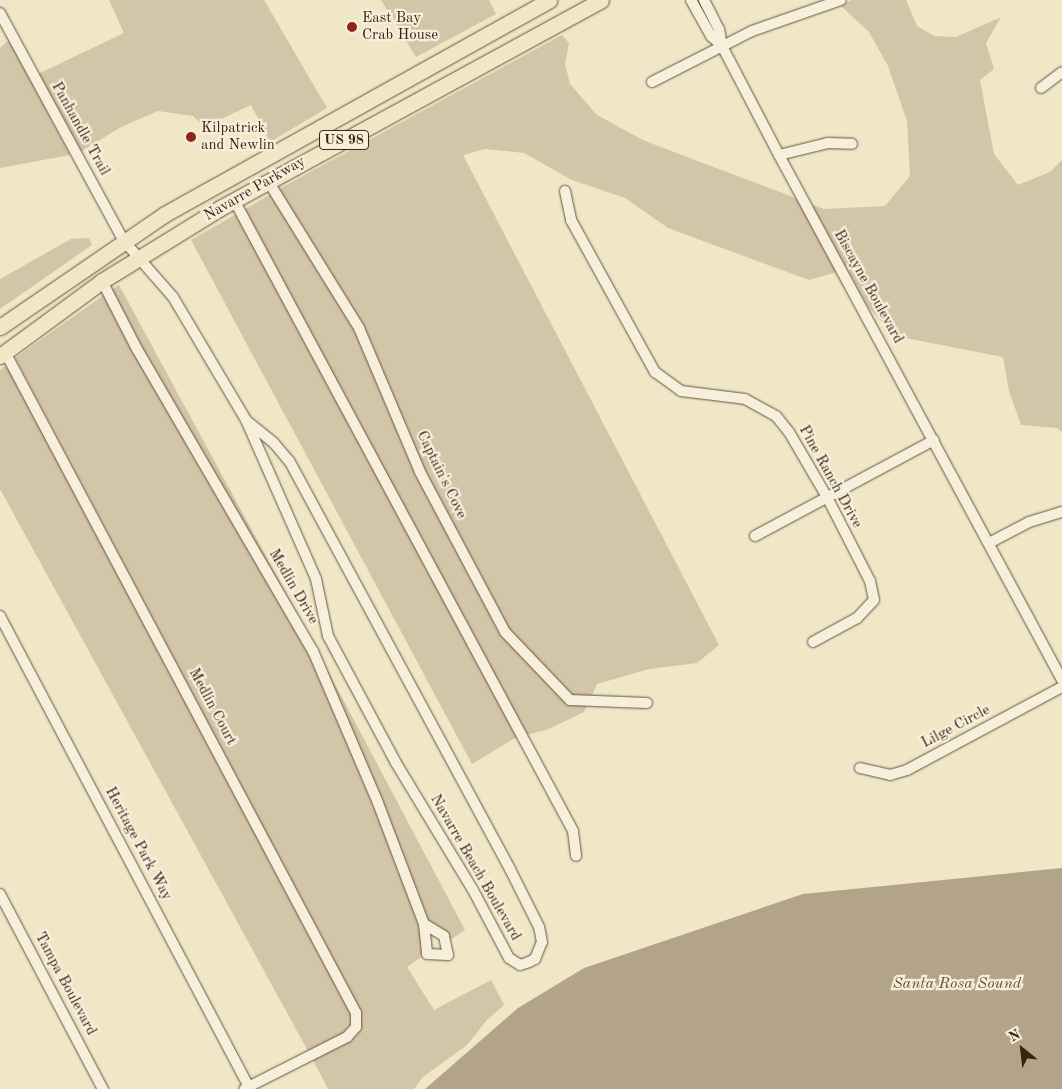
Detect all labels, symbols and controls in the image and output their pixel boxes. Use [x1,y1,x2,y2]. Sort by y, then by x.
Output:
place label: East Bay Crab House [362,9,438,44]
marker: East Bay Crab House [346,21,358,33]
street label: Panhandle Trail [47,79,113,179]
place label: Kilpatrick and Newlin [201,119,275,154]
road number: US 98 [319,128,369,152]
marker: Kilpatrick and Newlin [185,131,197,143]
street label: Navarre Parkway [201,153,309,225]
street label: Biscayne Boulevard [829,227,907,347]
street label: Pine Ranch Drive [794,423,866,531]
street label: Captain's Cove [412,428,470,522]
street label: Medlin Drive [264,546,322,628]
street label: Medlin Court [184,665,240,749]
street label: Lilge Circle [919,701,993,753]
street label: Heritage Park Way [101,784,175,904]
street label: Navarre Beach Boulevard [426,792,524,944]
street label: Tampa Boulevard [30,929,100,1039]
water label: Santa Rosa Sound [893,974,1021,994]
north arrow [997,1024,1047,1074]
text: N [1007,1027,1023,1045]

